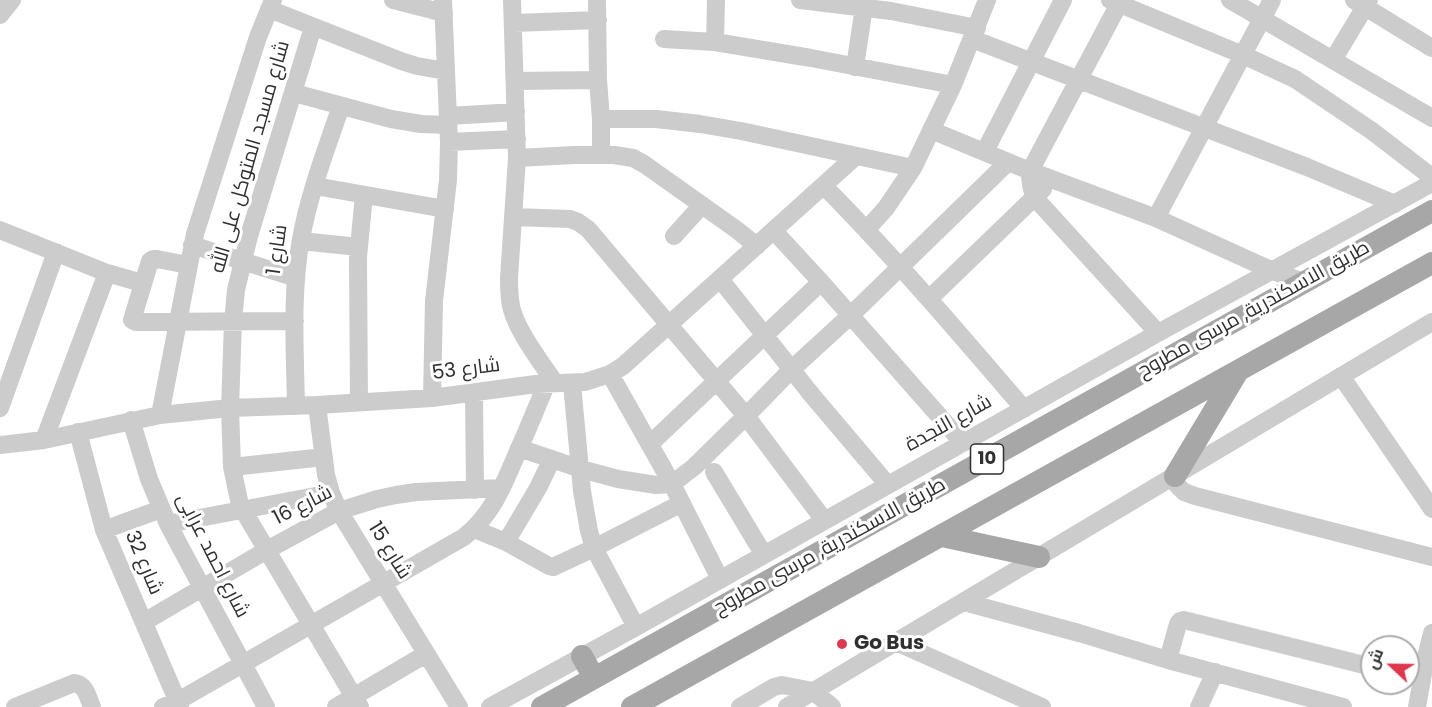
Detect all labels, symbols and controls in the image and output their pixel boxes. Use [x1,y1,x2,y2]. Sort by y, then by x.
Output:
street label: شارع مسجد المتوكل على الله [206,38,296,276]
street label: شارع 1 [263,223,293,277]
street label: طريق الاسكندرية, مرسى مطروح [1134,236,1374,384]
street label: شارع 53 [431,354,501,386]
street label: شارع النجدة [902,390,996,458]
road number: 10 [970,444,1004,474]
street label: طريق الاسكندرية, مرسى مطروح [710,473,950,621]
street label: شارع 16 [269,481,337,531]
street label: شارع احمد عرابى [170,490,254,622]
street label: شارع 15 [362,518,416,584]
street label: شارع 32 [119,527,167,599]
place label: Go Bus [854,632,924,656]
north arrow [1360,635,1420,695]
marker: Go Bus [835,637,849,651]
text: ش [1360,645,1389,673]

